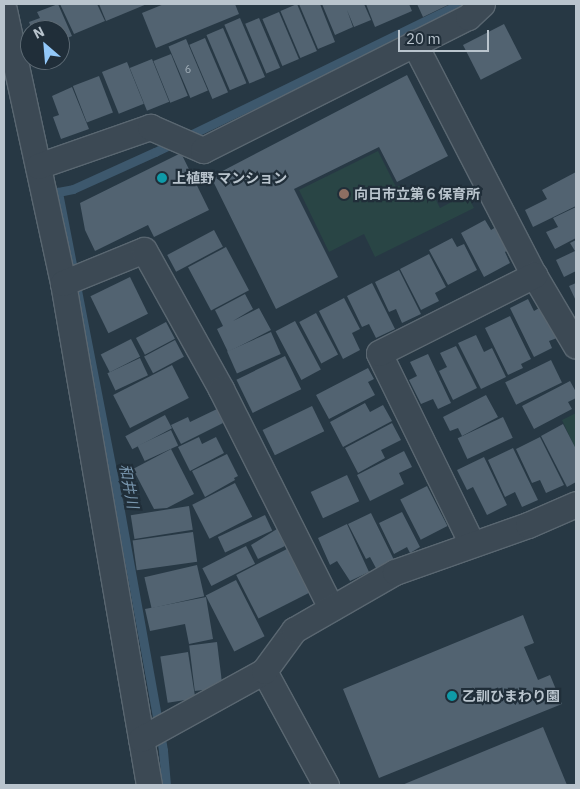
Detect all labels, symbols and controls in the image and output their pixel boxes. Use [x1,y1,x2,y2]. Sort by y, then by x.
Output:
north arrow [20,20,70,70]
scale bar [400,20,491,52]
text: N [30,22,47,43]
text: 20 m [406,29,441,48]
house number: 6 [185,62,191,76]
place label: 上植野 マンション [172,170,287,186]
marker: 上植野 マンション [156,172,168,184]
place label: 向日市立第６保育所 [354,186,480,202]
marker: 向日市立第６保育所 [338,188,350,200]
water label: 和井川 [116,462,142,510]
place label: 乙訓ひまわり園 [462,688,560,704]
marker: 乙訓ひまわり園 [446,690,458,702]

